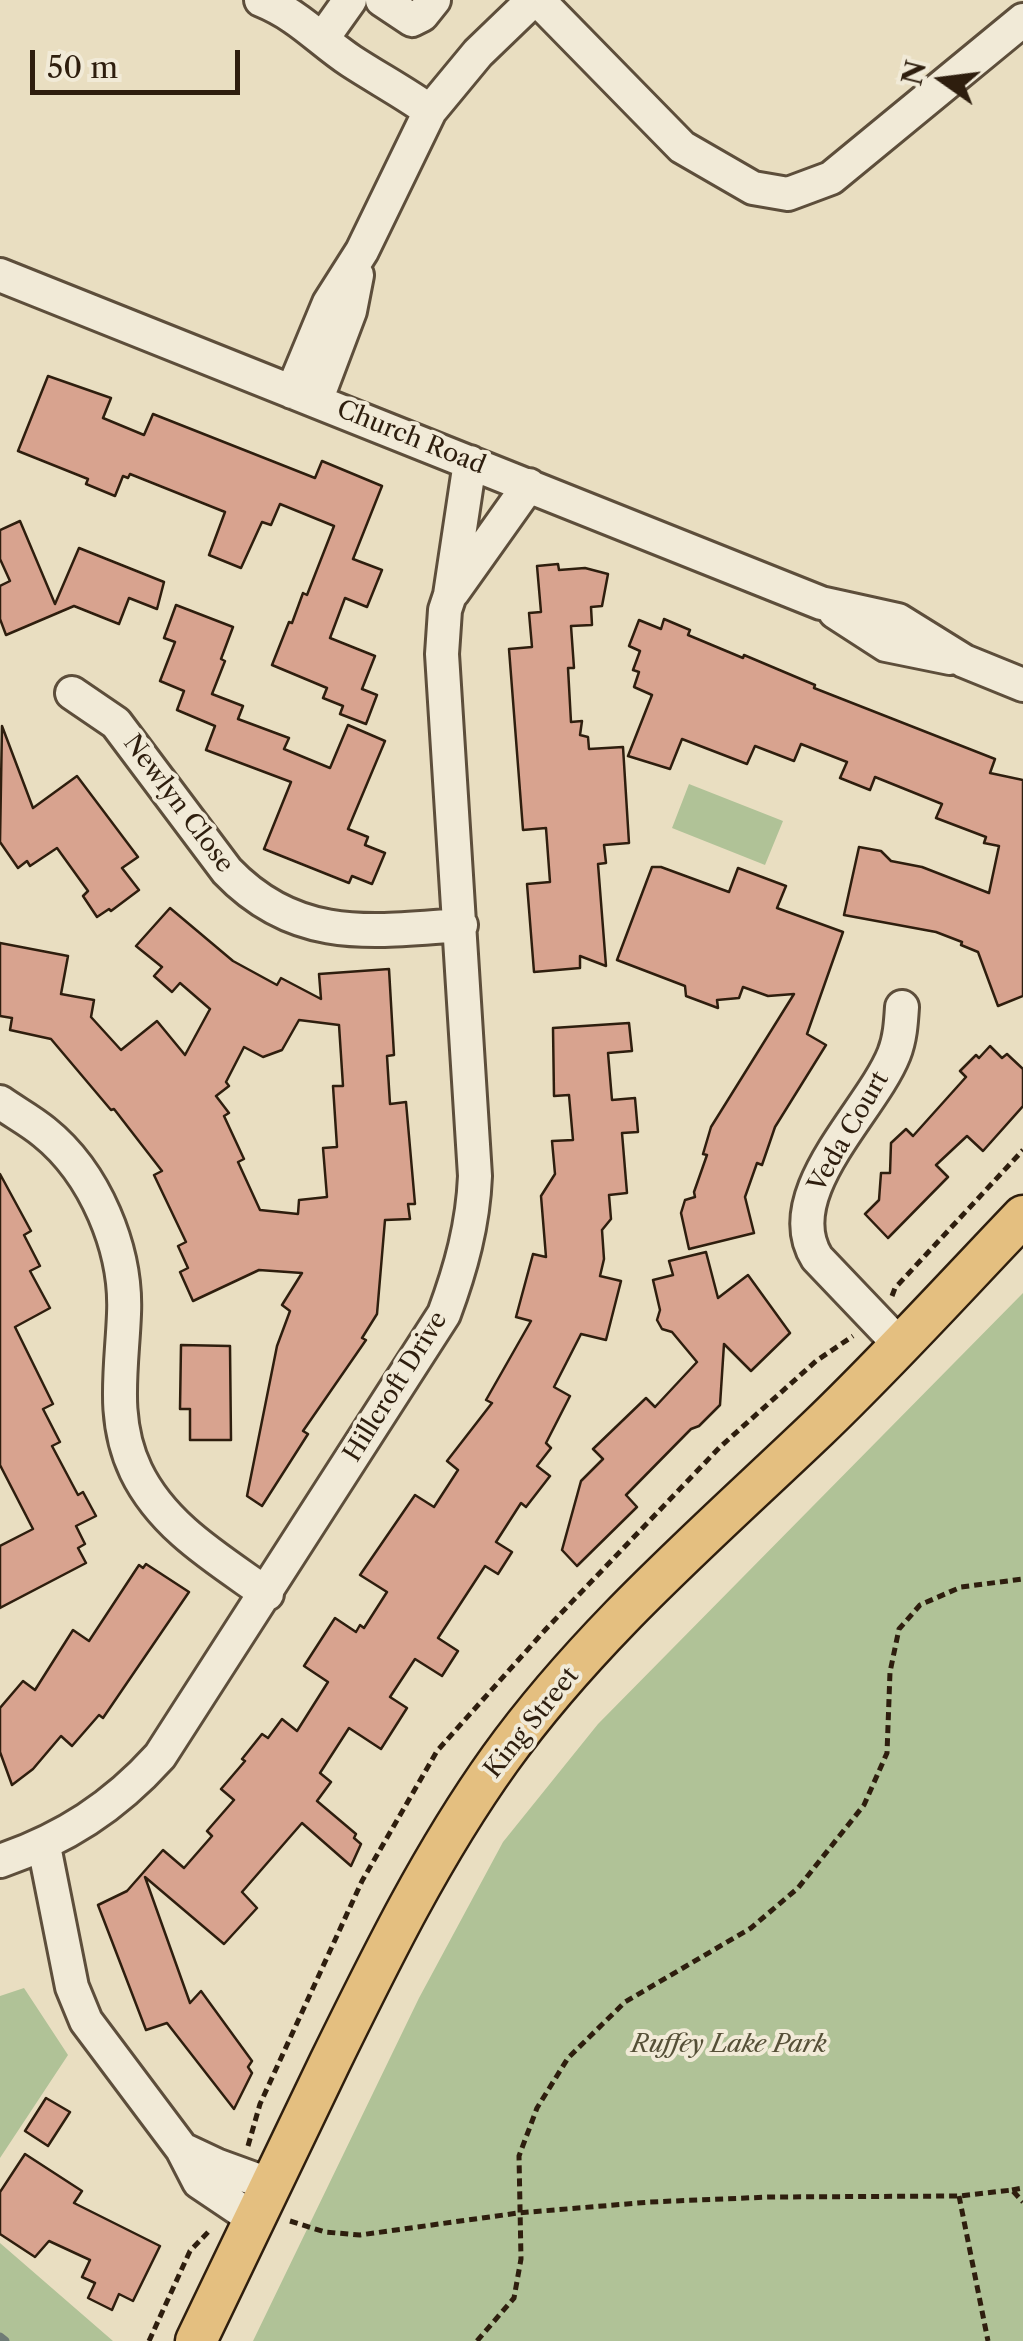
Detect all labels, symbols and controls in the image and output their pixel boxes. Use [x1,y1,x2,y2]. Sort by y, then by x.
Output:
scale bar [35,30,245,92]
north arrow [893,30,993,130]
text: 50 m [47,49,118,86]
text: N [894,57,933,89]
street label: Church Road [332,395,490,481]
street label: Newlyn Close [116,729,240,879]
street label: Veda Court [802,1066,896,1198]
street label: Hillcroft Drive [338,1306,454,1468]
street label: King Street [478,1662,586,1784]
park label: Ruffey Lake Park [631,2030,827,2060]

